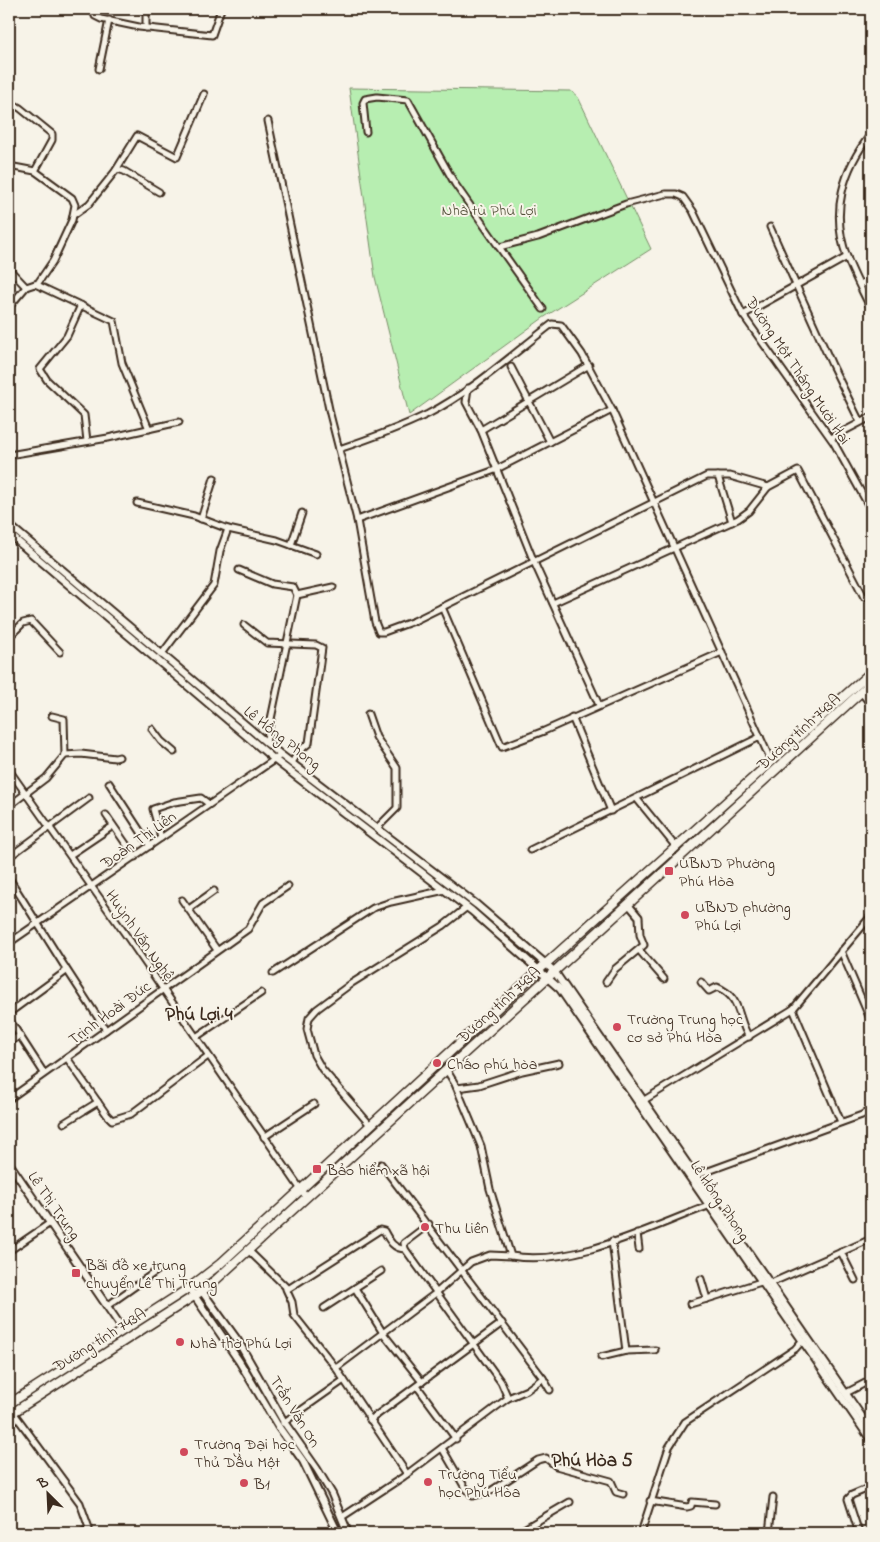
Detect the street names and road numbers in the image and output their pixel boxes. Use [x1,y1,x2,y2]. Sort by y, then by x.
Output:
street label: Đường Một Tháng Mười Hai [738,291,856,450]
street label: Đường tỉnh 743A [751,688,847,777]
street label: Lê Hồng Phong [238,700,326,777]
street label: Đoàn Thị Liên [96,806,182,876]
street label: Huỳnh Văn Nghệ [99,885,180,987]
street label: Đường tỉnh 743A [451,961,547,1050]
street label: Trịnh Hoài Đức [64,975,157,1052]
street label: Lê Hồng Phong [683,1156,755,1246]
street label: Lê Thị Trung [21,1167,86,1245]
street label: Đường tỉnh 743A [48,1302,151,1379]
street label: Trần Văn Ơn [263,1372,326,1453]

